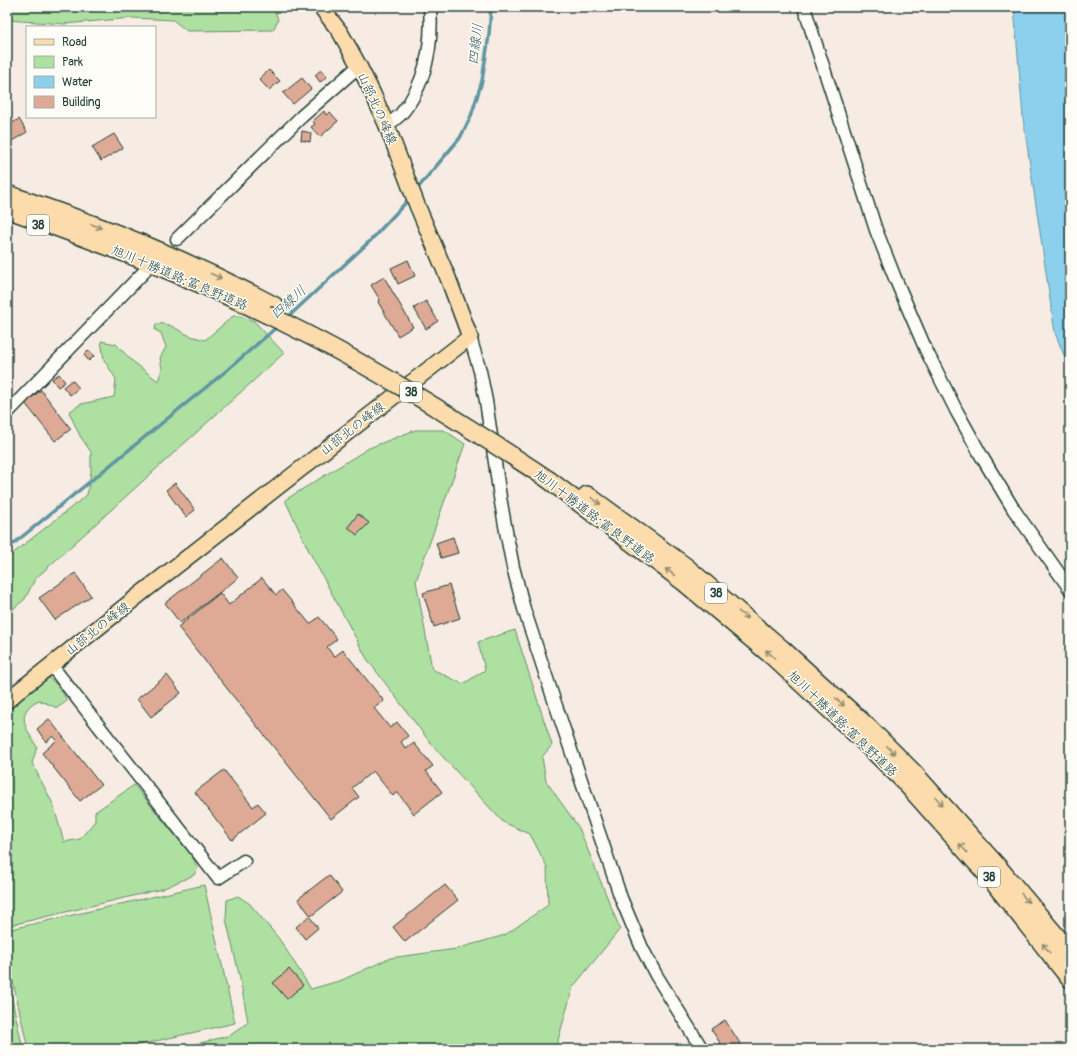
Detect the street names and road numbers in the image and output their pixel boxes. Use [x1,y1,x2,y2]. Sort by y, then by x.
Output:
street label: 山部北の峰線 [354,70,401,148]
road number: 38 [27,215,49,235]
street label: 旭川十勝道路;富良野道路 [109,242,250,314]
road number: 38 [400,382,422,402]
street label: 山部北の峰線 [317,398,389,459]
street label: 旭川十勝道路;富良野道路 [531,466,658,567]
road number: 38 [705,583,727,603]
street label: 山部北の峰線 [62,598,134,659]
street label: 旭川十勝道路;富良野道路 [784,667,901,780]
road number: 38 [978,867,1000,887]

